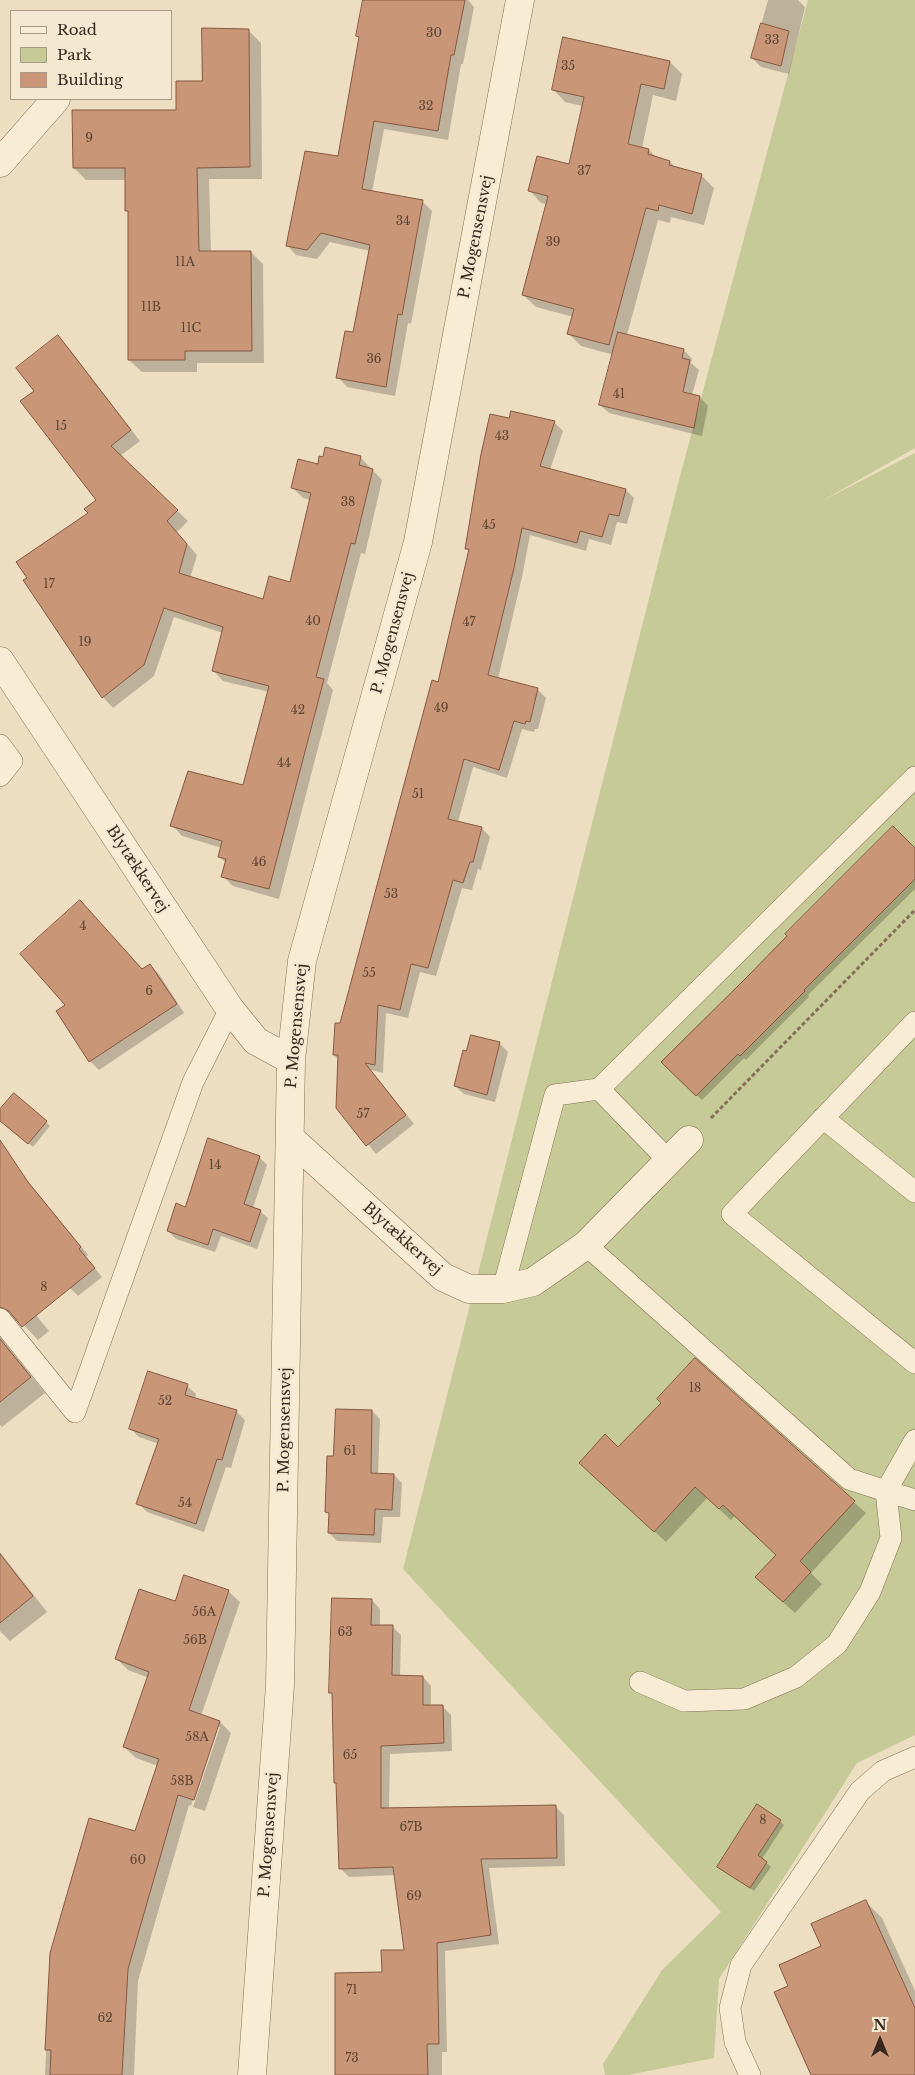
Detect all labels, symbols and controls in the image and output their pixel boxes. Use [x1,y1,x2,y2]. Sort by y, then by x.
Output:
legend [10,10,172,100]
text: Road [57,20,97,39]
house number: 30 [426,27,442,41]
house number: 33 [765,34,779,48]
text: Park [57,45,92,64]
house number: 35 [561,60,575,74]
text: Building [57,70,123,89]
house number: 32 [419,100,433,114]
house number: 9 [85,132,93,146]
house number: 37 [577,165,591,179]
street label: P. Mogensensvej [455,174,497,300]
house number: 34 [396,215,410,229]
house number: 39 [545,236,561,250]
house number: 11A [175,256,195,270]
house number: 11B [141,301,161,315]
house number: 11C [181,322,201,336]
house number: 36 [366,353,382,367]
house number: 41 [613,388,625,402]
house number: 15 [55,420,67,434]
house number: 43 [495,430,509,444]
house number: 38 [341,496,355,510]
house number: 45 [482,519,496,533]
street label: P. Mogensensvej [368,570,418,696]
house number: 17 [43,578,55,592]
house number: 40 [305,615,321,629]
house number: 47 [462,616,476,630]
house number: 19 [78,636,92,650]
house number: 49 [434,702,448,716]
house number: 42 [291,704,305,718]
house number: 44 [277,757,291,771]
house number: 51 [412,788,424,802]
street label: Blytækkervej [102,822,172,916]
house number: 46 [252,856,266,870]
house number: 53 [384,888,398,902]
house number: 4 [79,920,87,934]
street label: P. Mogensensvej [283,963,311,1089]
house number: 55 [362,967,376,981]
house number: 6 [145,985,153,999]
house number: 57 [357,1108,369,1122]
house number: 14 [209,1159,221,1173]
street label: Blytækkervej [359,1199,445,1279]
house number: 8 [40,1281,48,1295]
street label: P. Mogensensvej [275,1367,295,1493]
house number: 18 [689,1382,701,1396]
house number: 52 [158,1395,172,1409]
house number: 61 [343,1445,357,1459]
house number: 54 [178,1497,192,1511]
house number: 56A [192,1606,216,1620]
house number: 63 [337,1626,353,1640]
house number: 56B [183,1634,207,1648]
house number: 58A [185,1731,209,1745]
house number: 65 [343,1749,357,1763]
street label: P. Mogensensvej [256,1772,282,1898]
house number: 58B [170,1775,194,1789]
house number: 8 [759,1814,767,1828]
house number: 67B [400,1821,422,1835]
house number: 60 [130,1854,146,1868]
house number: 69 [406,1890,422,1904]
house number: 71 [346,1984,358,1998]
house number: 62 [97,2012,113,2026]
north arrow [855,2015,905,2065]
text: N [873,2016,887,2034]
house number: 73 [345,2052,359,2066]

